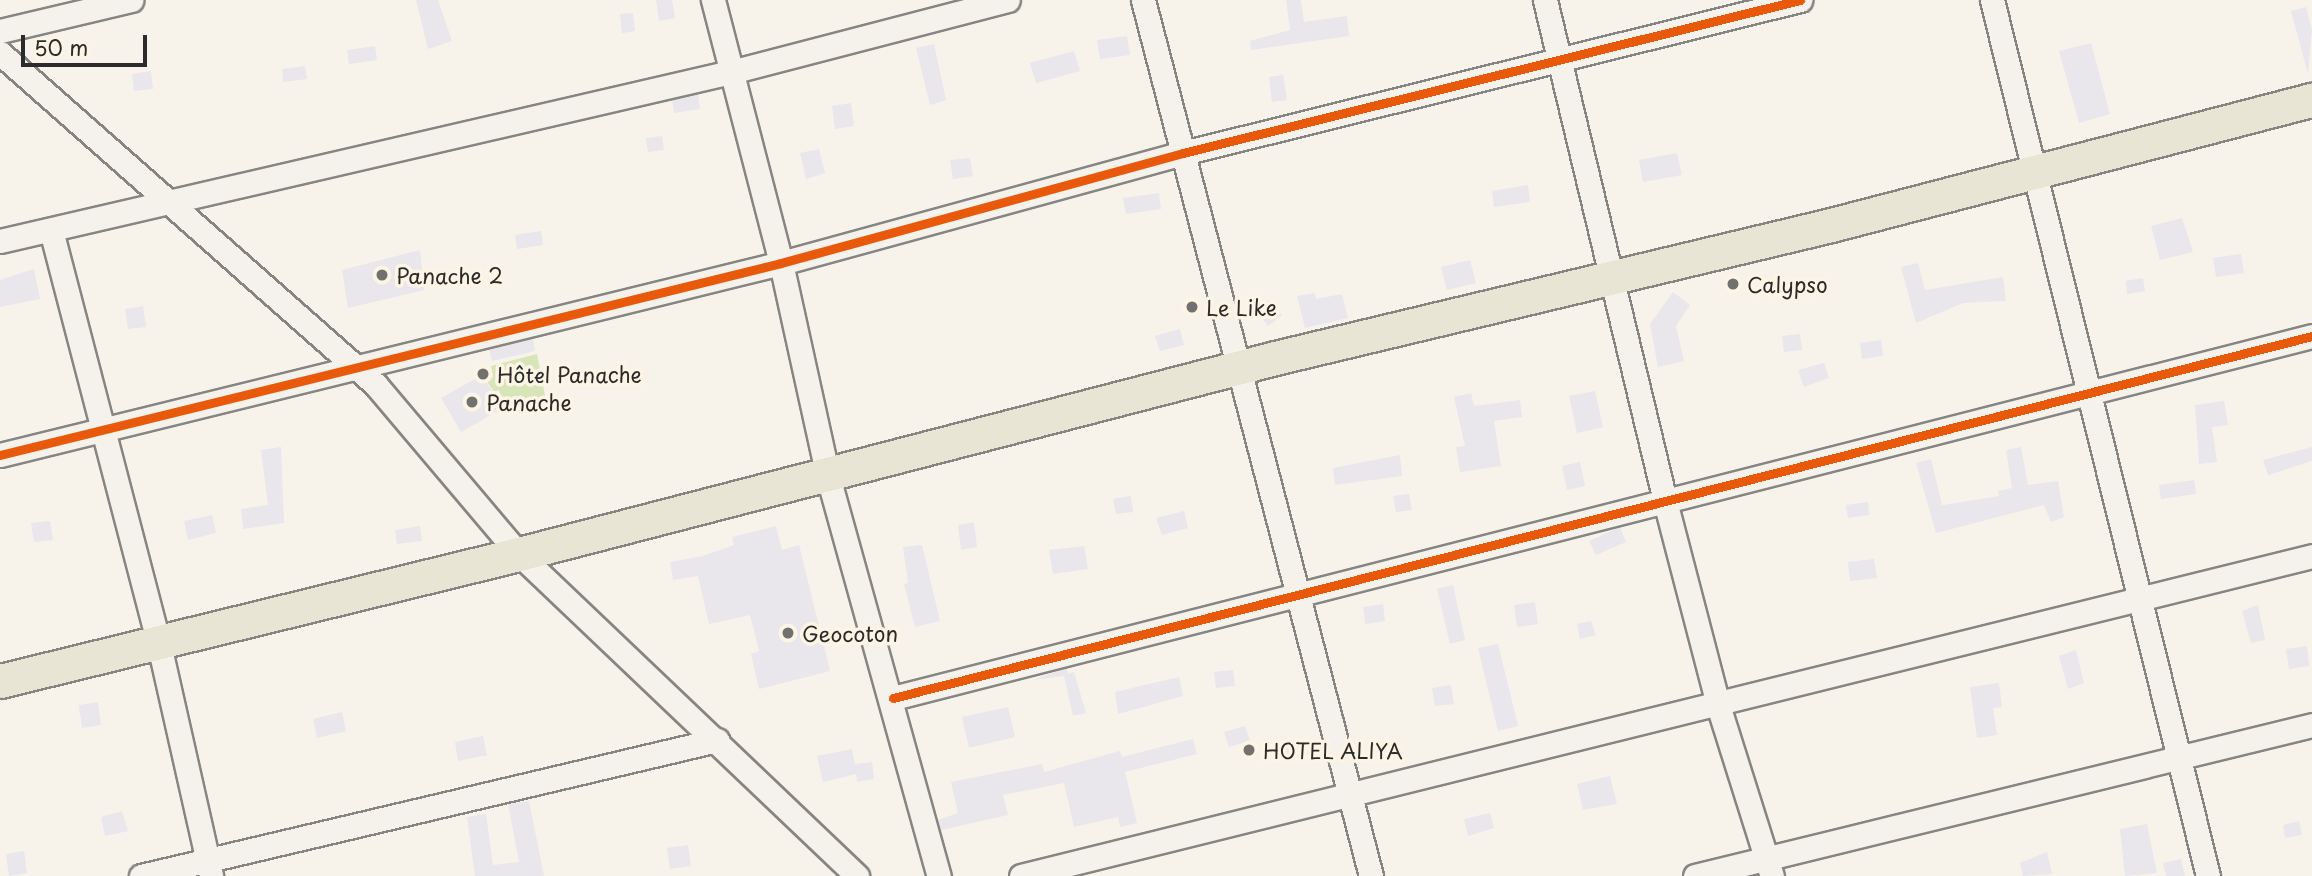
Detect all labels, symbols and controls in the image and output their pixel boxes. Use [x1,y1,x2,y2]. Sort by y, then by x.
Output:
scale bar [24,21,150,65]
text: 50 m [34,31,88,63]
place label: Panache 2 [396,262,503,288]
marker: Panache 2 [374,267,390,283]
place label: Calypso [1747,271,1828,297]
marker: Calypso [1725,276,1741,292]
place label: Le Like [1206,294,1277,320]
marker: Le Like [1184,299,1200,315]
place label: Hôtel Panache [497,361,643,387]
marker: Hôtel Panache [475,366,491,382]
place label: Panache [486,389,572,415]
marker: Panache [464,394,480,410]
place label: Geocoton [802,620,898,646]
marker: Geocoton [780,625,796,641]
place label: HOTEL ALIYA [1263,737,1403,763]
marker: HOTEL ALIYA [1241,742,1257,758]

